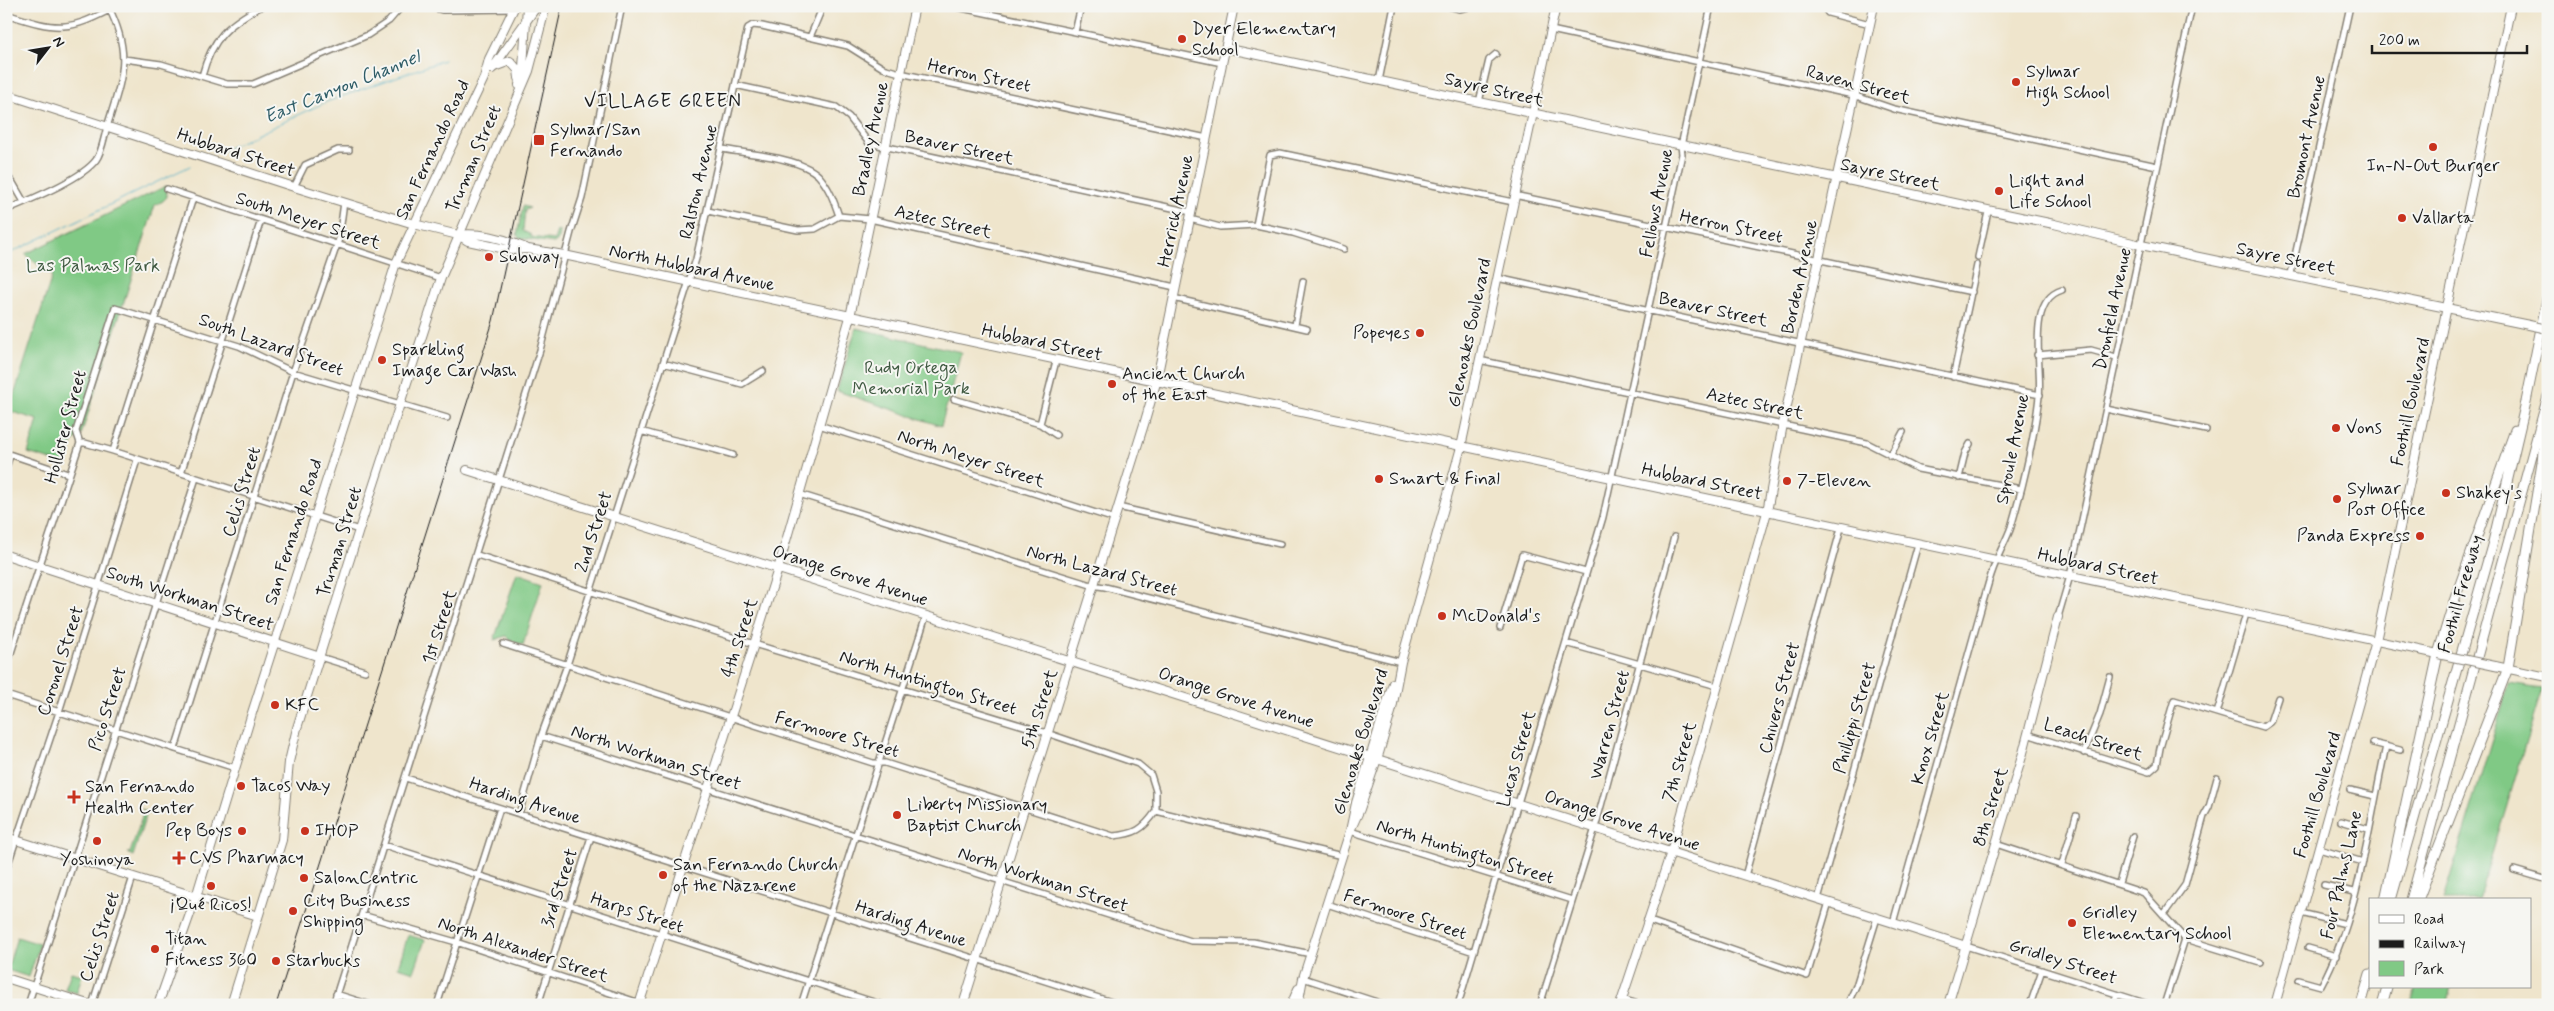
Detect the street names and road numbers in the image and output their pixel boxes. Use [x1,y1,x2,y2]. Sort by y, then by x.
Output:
street label: Herron Street [925,53,1033,99]
street label: Raven Street [1803,60,1913,111]
street label: Sayre Street [1442,67,1546,113]
street label: Bromont Avenue [2282,73,2332,201]
street label: San Fernando Road [390,76,476,224]
street label: Bradley Avenue [847,79,895,199]
street label: Truman Street [441,101,508,217]
street label: Ralston Avenue [674,122,724,242]
street label: Hubbard Street [174,123,298,183]
street label: Beaver Street [902,125,1016,171]
street label: Fellows Avenue [1635,146,1679,260]
street label: Herrick Avenue [1152,152,1200,270]
street label: Sayre Street [1838,153,1942,197]
street label: South Meyer Street [233,186,384,256]
street label: Aztec Street [892,199,994,245]
street label: Herron Street [1677,204,1785,250]
street label: Borden Avenue [1776,218,1824,336]
street label: Sayre Street [2234,237,2338,281]
street label: North Hubbard Avenue [607,239,777,297]
street label: Dronfield Avenue [2088,246,2138,372]
street label: Glenoaks Boulevard [1442,256,1498,410]
street label: Beaver Street [1656,287,1770,333]
street label: South Lazard Street [195,308,347,382]
street label: Hubbard Street [979,318,1105,368]
street label: Foothill Boulevard [2386,336,2436,468]
street label: Hollister Street [39,367,93,486]
street label: Aztec Street [1704,382,1806,426]
street label: Sproule Avenue [1991,392,2035,506]
street label: North Meyer Street [894,424,1048,494]
street label: Celis Street [217,444,267,540]
street label: San Fernando Road [259,456,329,608]
street label: Hubbard Street [1639,457,1765,507]
street label: Truman Street [312,483,368,600]
street label: 2nd Street [570,488,618,576]
street label: Foothill Freeway [2433,532,2489,656]
street label: North Lazard Street [1024,539,1180,603]
street label: Orange Grove Avenue [769,540,931,613]
street label: Hubbard Street [2035,542,2161,592]
street label: South Workman Street [103,561,277,637]
street label: 1st Street [417,586,463,667]
street label: 4th Street [716,595,764,681]
street label: Coronel Street [32,603,90,719]
street label: Chivers Street [1754,639,1806,757]
street label: North Huntington Street [836,645,1020,723]
street label: Phillippi Street [1828,659,1882,777]
street label: Orange Grove Avenue [1155,662,1317,735]
street label: Pico Street [83,664,133,754]
street label: 5th Street [1016,666,1064,752]
street label: Glenoaks Boulevard [1327,666,1395,818]
street label: Warren Street [1584,667,1636,782]
street label: Knox Street [1906,688,1956,787]
street label: Fermoore Street [772,706,902,764]
street label: Lucas Street [1492,708,1542,810]
street label: Leach Street [2040,713,2146,767]
street label: North Workman Street [568,719,744,797]
street label: 7th Street [1657,719,1703,805]
street label: Foothill Boulevard [2288,729,2348,861]
street label: 8th Street [1968,764,2015,850]
street label: Harding Avenue [466,772,584,832]
street label: Orange Grove Avenue [1541,785,1703,858]
street label: Four Palms Lane [2316,808,2368,942]
street label: North Huntington Street [1373,814,1557,892]
street label: North Workman Street [955,841,1131,919]
street label: 3rd Street [536,845,584,931]
street label: Fermoore Street [1340,884,1470,946]
street label: Harps Street [587,887,687,939]
street label: Celis Street [74,889,126,985]
street label: Harding Avenue [852,895,970,955]
street label: North Alexander Street [435,911,612,989]
street label: Gridley Street [2006,933,2120,991]

